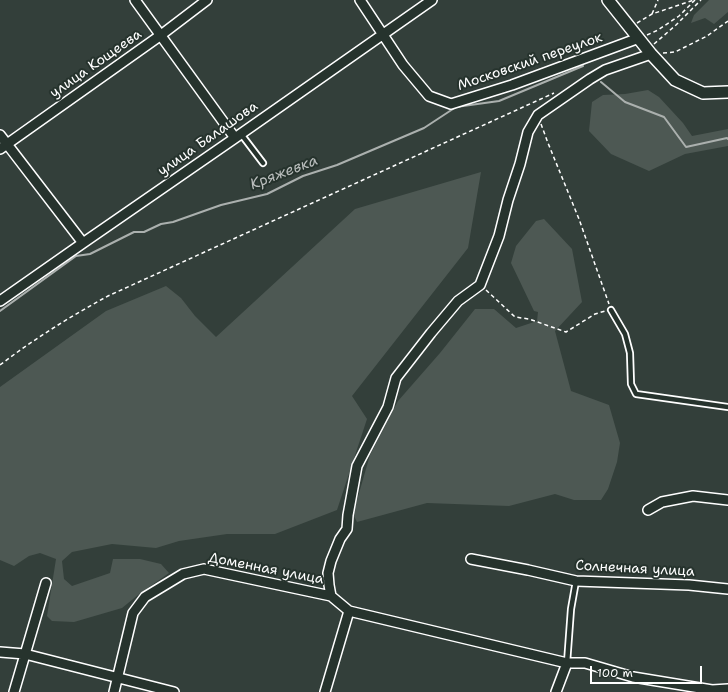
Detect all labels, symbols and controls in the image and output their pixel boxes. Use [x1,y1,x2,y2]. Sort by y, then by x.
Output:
street label: улица Кощеева [47,26,145,102]
street label: Московский переулок [455,29,605,95]
street label: улица Балашова [155,98,261,180]
water label: Кряжевка [248,152,320,194]
street label: Доменная улица [207,550,325,588]
street label: Солнечная улица [575,557,695,581]
scale bar [592,658,704,684]
text: 100 m [597,665,633,681]

